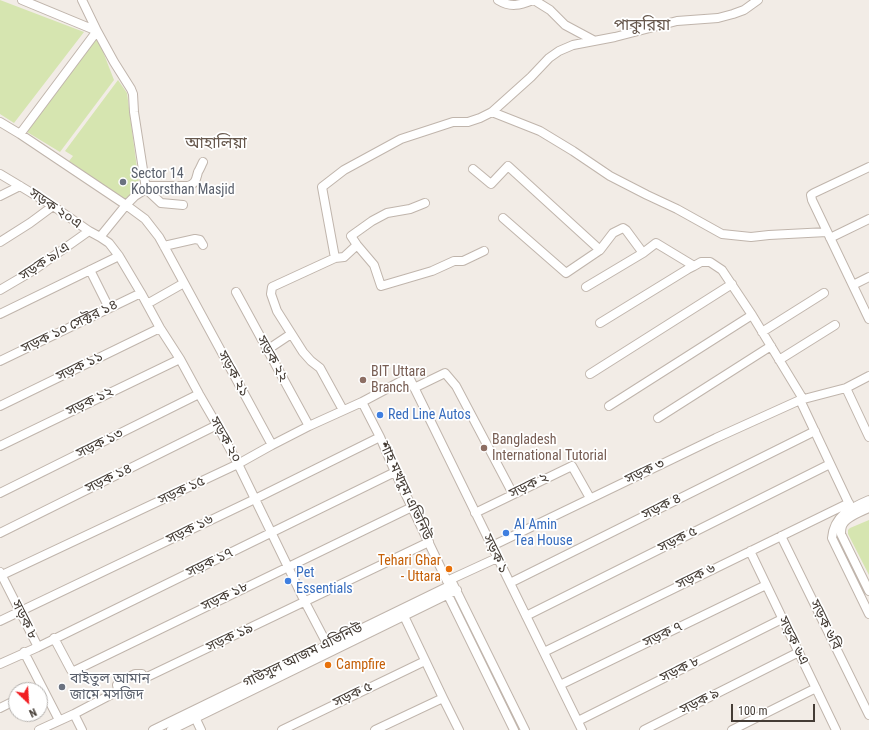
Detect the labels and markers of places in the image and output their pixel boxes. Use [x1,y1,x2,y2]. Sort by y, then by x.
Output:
place label: Sector 14 Koborsthan Masjid [131,166,235,198]
marker: Sector 14 Koborsthan Masjid [118,177,128,187]
place label: BIT Uttara Branch [371,364,426,396]
marker: BIT Uttara Branch [358,375,368,385]
place label: Red Line Autos [388,407,471,423]
marker: Red Line Autos [375,410,385,420]
place label: Bangladesh International Tutorial [492,432,607,464]
marker: Bangladesh International Tutorial [479,443,489,453]
place label: Al Amin Tea House [514,517,573,550]
marker: Al Amin Tea House [501,528,511,538]
place label: Tehari Ghar - Uttara [378,553,441,586]
marker: Tehari Ghar - Uttara [444,564,454,574]
place label: Pet Essentials [296,565,353,598]
marker: Pet Essentials [283,576,293,586]
place label: Campfire [336,657,386,673]
marker: Campfire [323,660,333,670]
place label: বাইতুল আমান জামে মসজিদ [70,671,150,704]
marker: বাইতুল আমান জামে মসজিদ [57,682,67,692]

